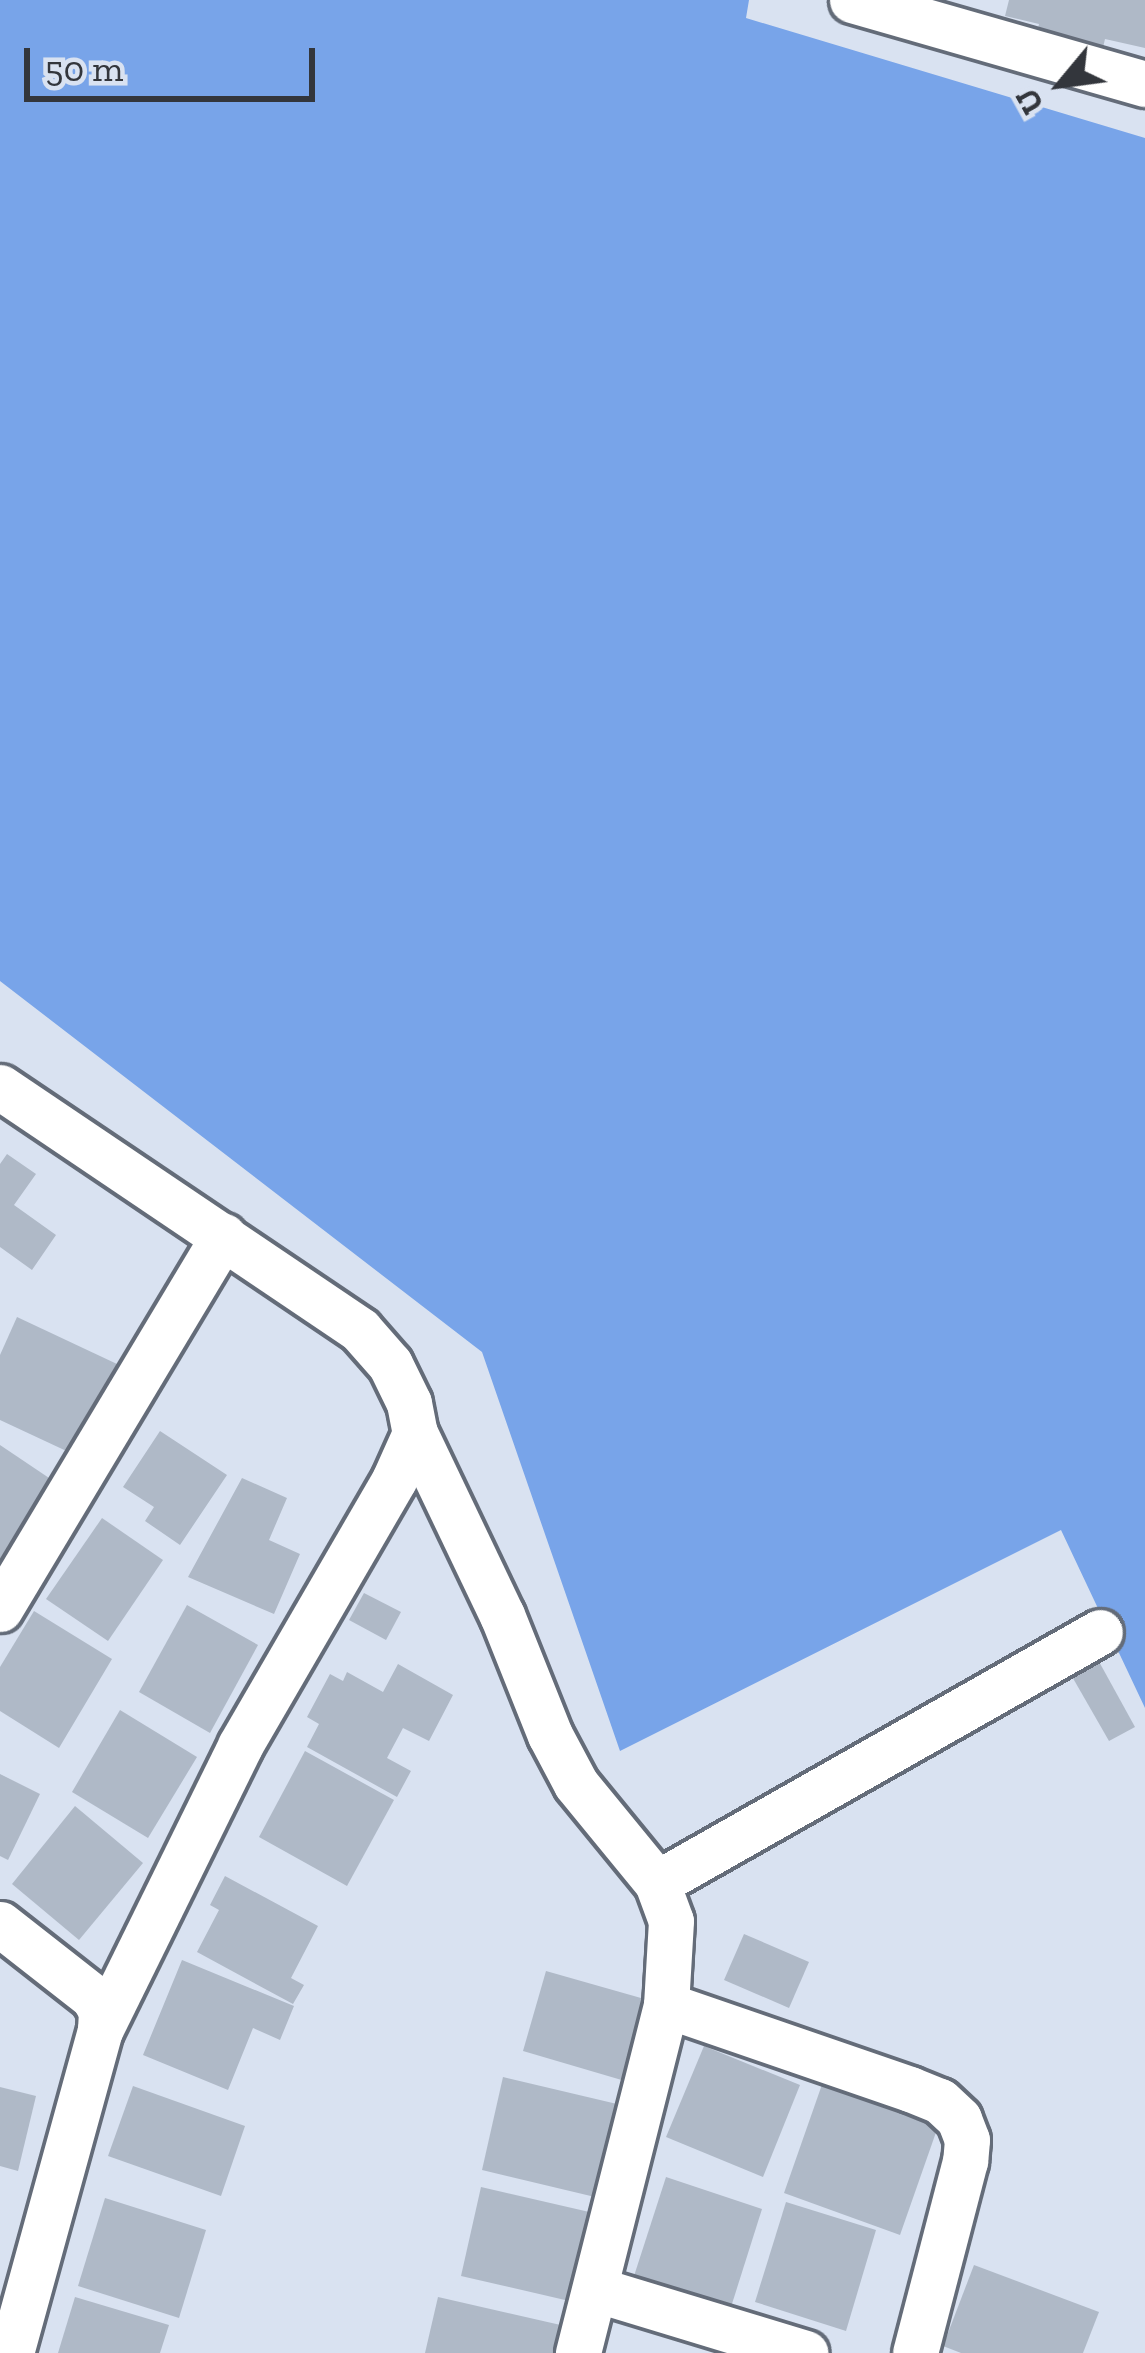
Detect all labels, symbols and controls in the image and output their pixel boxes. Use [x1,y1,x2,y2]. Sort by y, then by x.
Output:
scale bar [30,24,321,98]
north arrow [1001,24,1121,144]
text: 50 m [45,47,123,90]
text: U [1006,82,1052,122]

